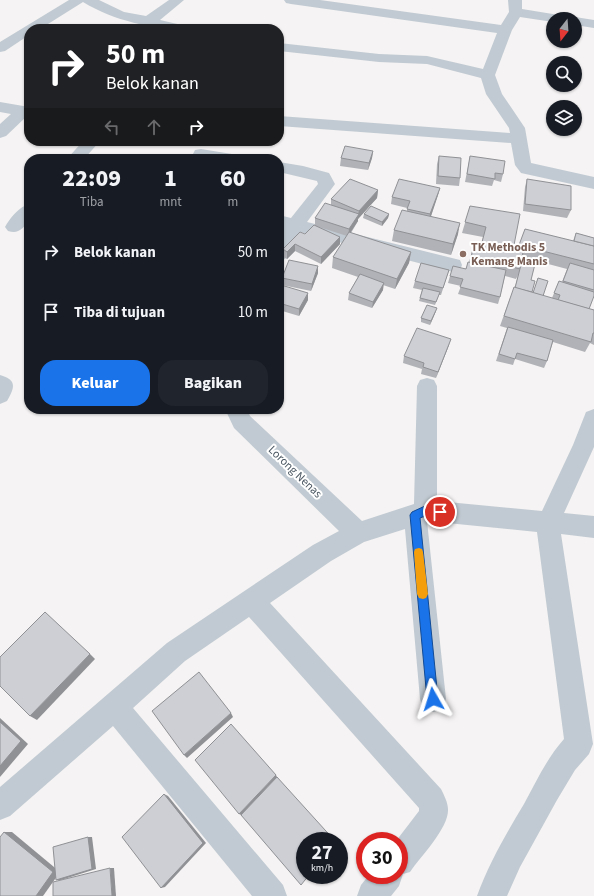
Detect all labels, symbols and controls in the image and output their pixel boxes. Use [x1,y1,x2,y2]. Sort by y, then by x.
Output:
north arrow [546,12,582,48]
map controls [546,12,582,136]
text: 50 m [106,34,165,74]
icon: right [40,40,92,92]
button: search [546,56,582,92]
text: Belok kanan [106,71,199,96]
button: layers [546,100,582,136]
icon: left [101,116,123,138]
icon: ahead [143,116,165,138]
icon: right [185,116,207,138]
text: 22:09 [62,161,121,196]
text: 1 [164,161,177,196]
text: 60 [220,161,246,196]
text: Tiba [80,193,104,211]
text: mnt [159,193,182,211]
text: m [227,193,238,211]
place label: TK Methodis 5 Kemang Manis [471,239,548,270]
icon: right [40,241,62,263]
text: Belok kanan [74,242,156,263]
text: 50 m [238,242,268,263]
marker: TK Methodis 5 Kemang Manis [458,249,468,259]
icon: arrive [40,301,62,323]
text: Tiba di tujuan [74,302,165,323]
text: 10 m [238,302,268,323]
button: Keluar [40,360,150,406]
button: Bagikan [158,360,268,406]
street label: Lorong Nenas [264,442,326,502]
pin [423,495,457,529]
icon: arrive [429,501,451,523]
position arrow [412,678,454,720]
speed limit sign: 30 [356,832,408,884]
text: 27 [311,839,333,867]
text: km/h [311,861,333,875]

